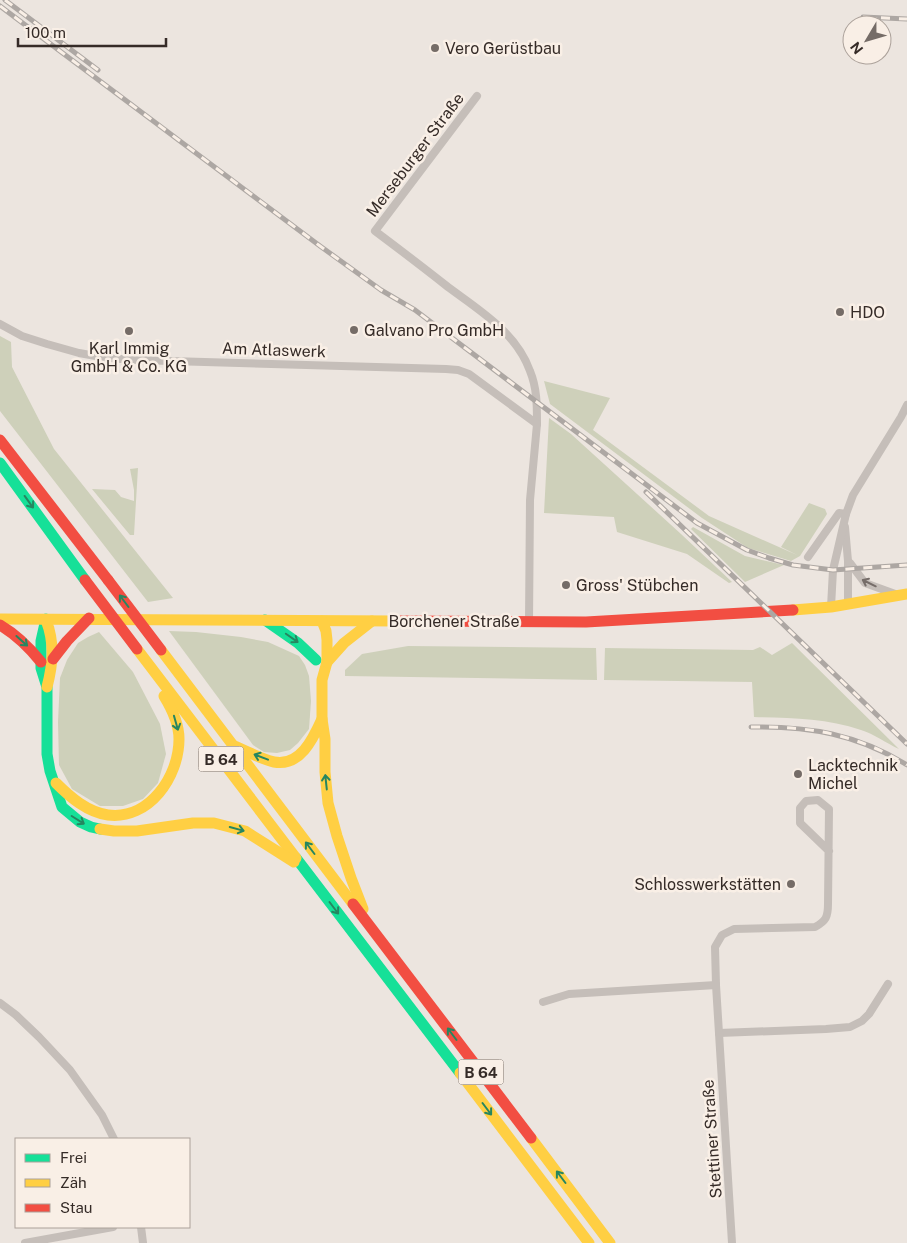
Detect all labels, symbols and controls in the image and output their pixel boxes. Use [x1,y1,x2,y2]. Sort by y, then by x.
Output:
scale bar [18,15,165,47]
north arrow [842,15,892,65]
text: 100 m [25,24,66,41]
place label: Vero Gerüstbau [445,39,561,58]
text: N [847,39,866,57]
marker: Vero Gerüstbau [429,42,441,54]
street label: Merseburger Straße [362,89,468,221]
place label: HDO [850,303,885,322]
marker: HDO [834,306,846,318]
place label: Galvano Pro GmbH [364,321,504,340]
marker: Galvano Pro GmbH [348,324,360,336]
marker: Karl Immig GmbH & Co. KG [123,325,135,337]
place label: Karl Immig GmbH & Co. KG [71,339,187,376]
street label: Am Atlaswerk [222,339,326,361]
one-way arrow [24,495,34,509]
place label: Gross' Stübchen [576,576,698,595]
one-way arrow [862,578,877,587]
marker: Gross' Stübchen [560,579,572,591]
one-way arrow [118,595,129,608]
street label: Borchener Straße [388,612,520,631]
one-way arrow [285,633,299,643]
one-way arrow [16,635,29,647]
one-way arrow [171,715,181,731]
road number: B 64 [198,746,244,772]
one-way arrow [254,752,269,761]
place label: Lacktechnik Michel [808,756,898,793]
marker: Lacktechnik Michel [792,768,804,780]
one-way arrow [321,774,331,790]
one-way arrow [70,815,84,825]
one-way arrow [228,825,244,834]
one-way arrow [305,841,315,855]
place label: Schlosswerkstätten [634,875,781,894]
marker: Schlosswerkstätten [785,878,797,890]
one-way arrow [328,901,339,914]
one-way arrow [446,1028,457,1041]
road number: B 64 [458,1060,504,1084]
street label: Stettiner Straße [698,1079,726,1199]
one-way arrow [482,1102,493,1115]
legend [15,1138,190,1228]
text: Frei [60,1149,87,1166]
one-way arrow [556,1170,566,1184]
text: Zäh [60,1174,87,1191]
text: Stau [60,1199,93,1216]

